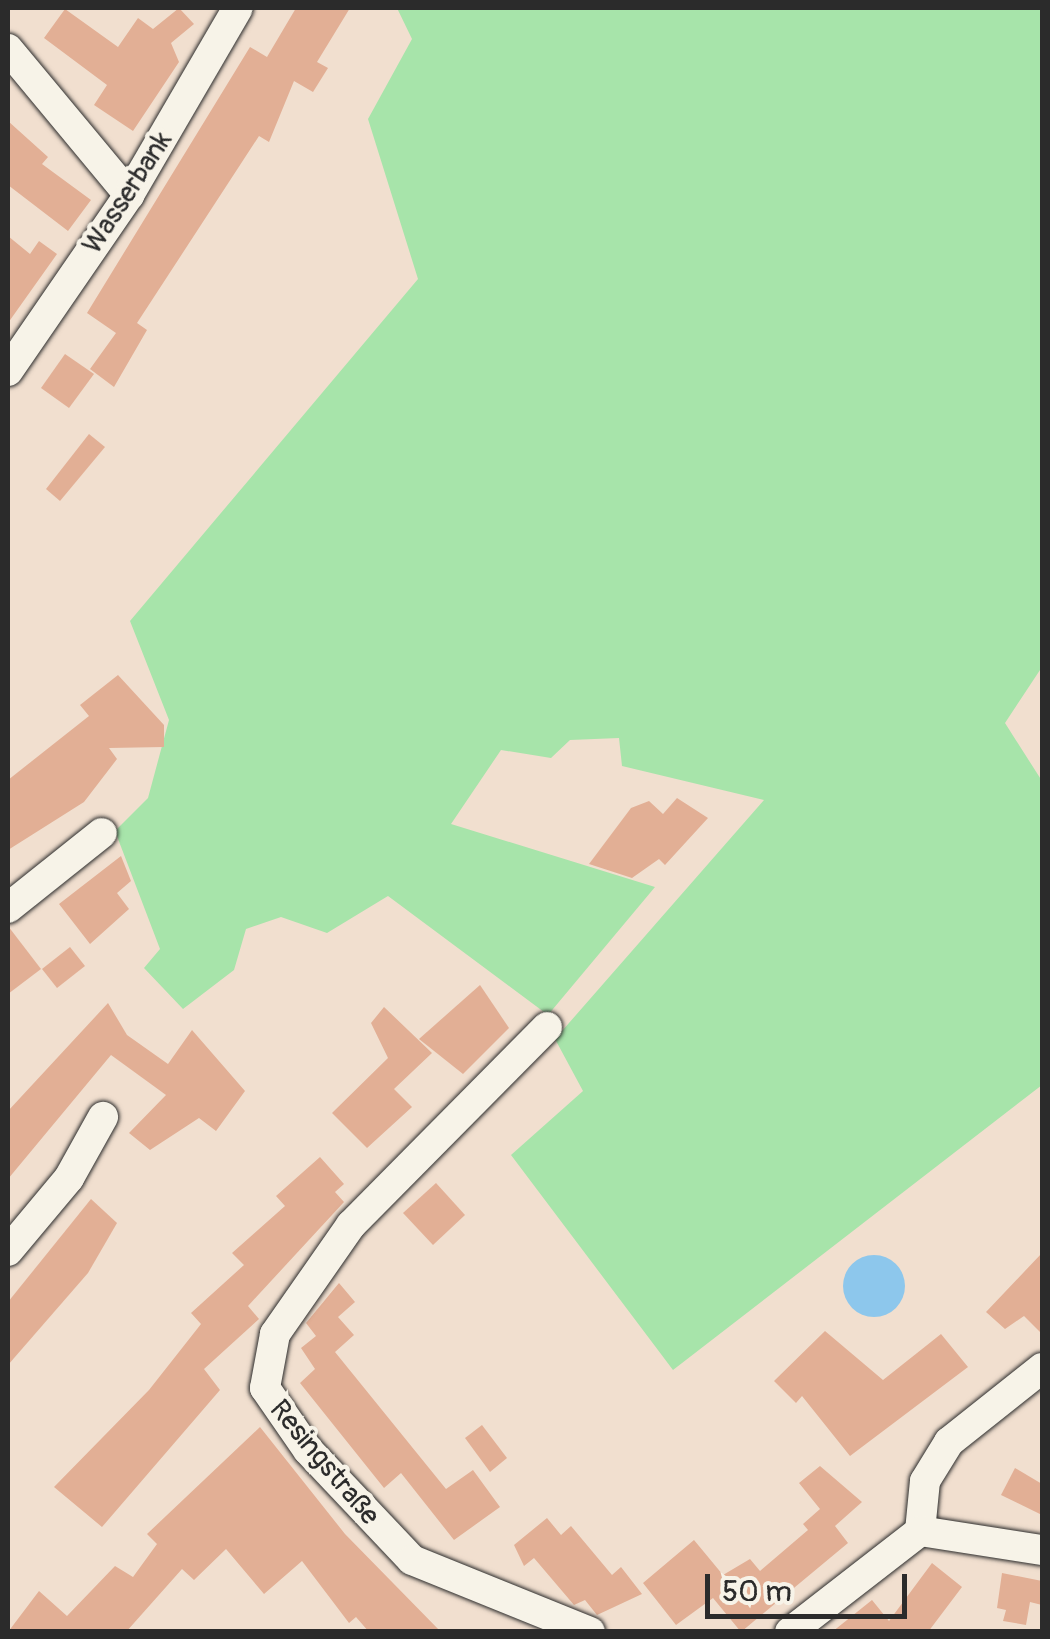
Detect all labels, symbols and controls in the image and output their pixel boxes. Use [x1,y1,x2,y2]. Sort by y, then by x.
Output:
street label: Wasserbank [76,125,180,261]
street label: Resingstraße [262,1394,386,1532]
scale bar [710,1554,912,1616]
text: 50 m [722,1573,792,1610]

